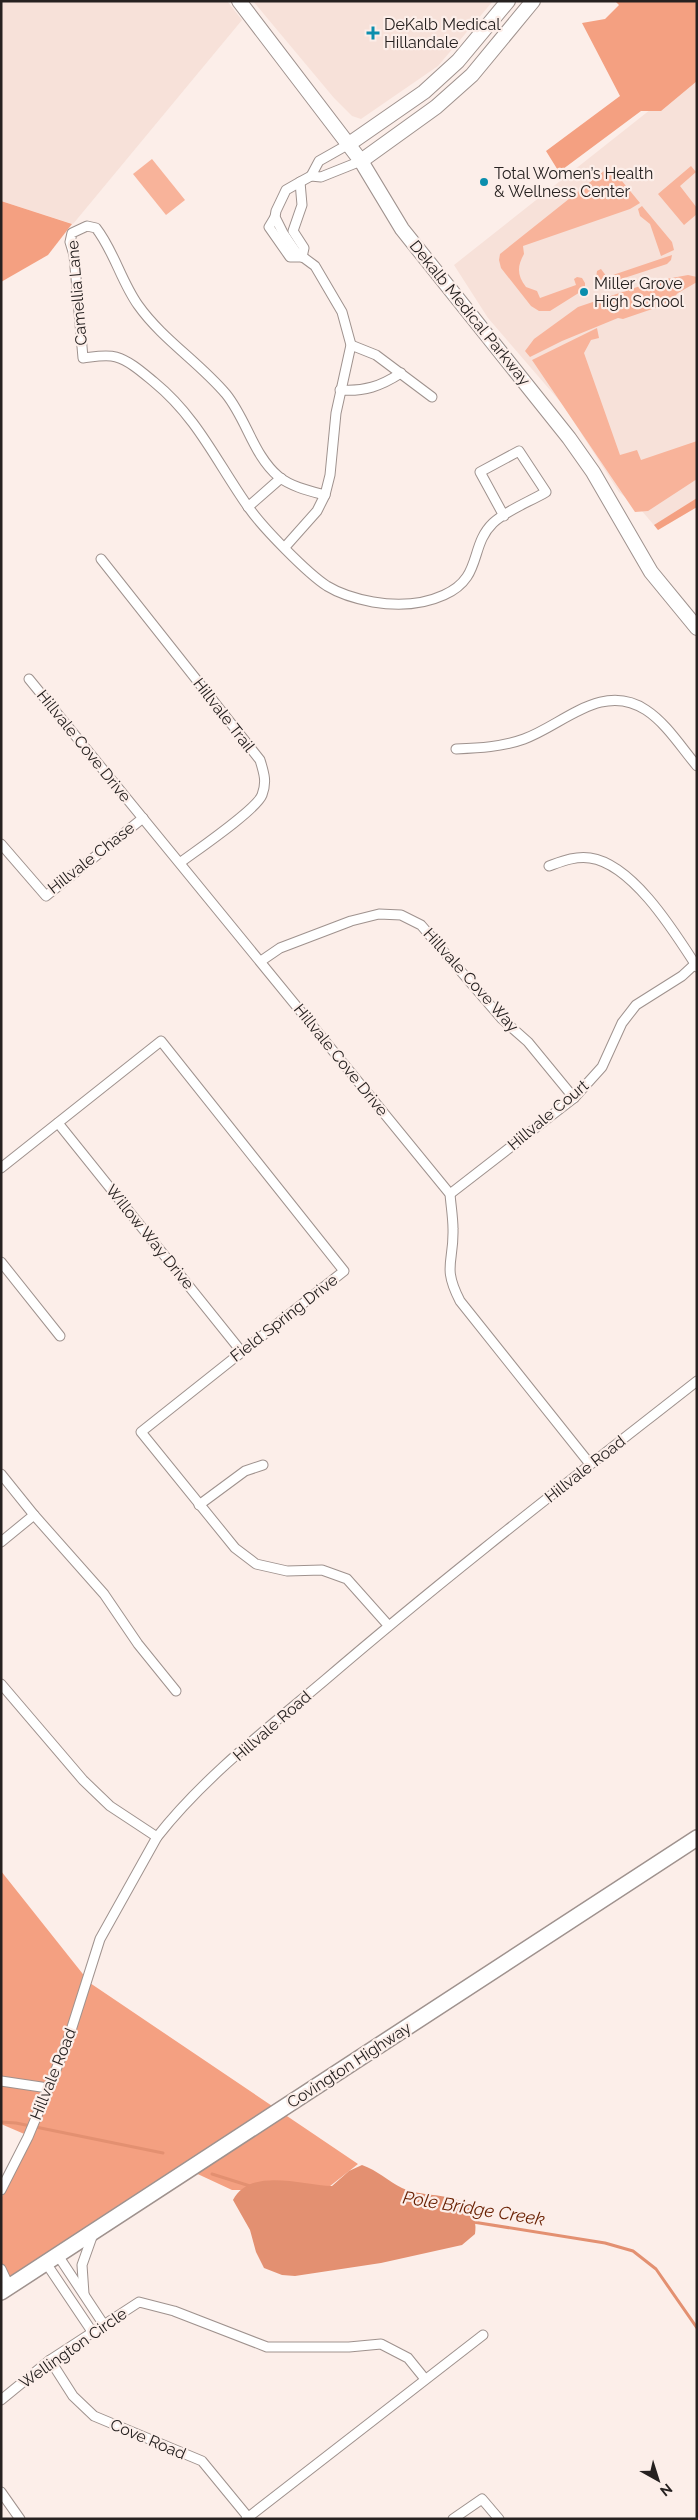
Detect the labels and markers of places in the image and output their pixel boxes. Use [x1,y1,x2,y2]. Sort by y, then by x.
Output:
place label: DeKalb Medical Hillandale [384,15,501,52]
marker: DeKalb Medical Hillandale [366,26,380,40]
place label: Total Women’s Health & Wellness Center [494,164,653,201]
marker: Total Women’s Health & Wellness Center [478,176,490,188]
place label: Miller Grove High School [594,274,684,311]
marker: Miller Grove High School [578,286,590,298]

